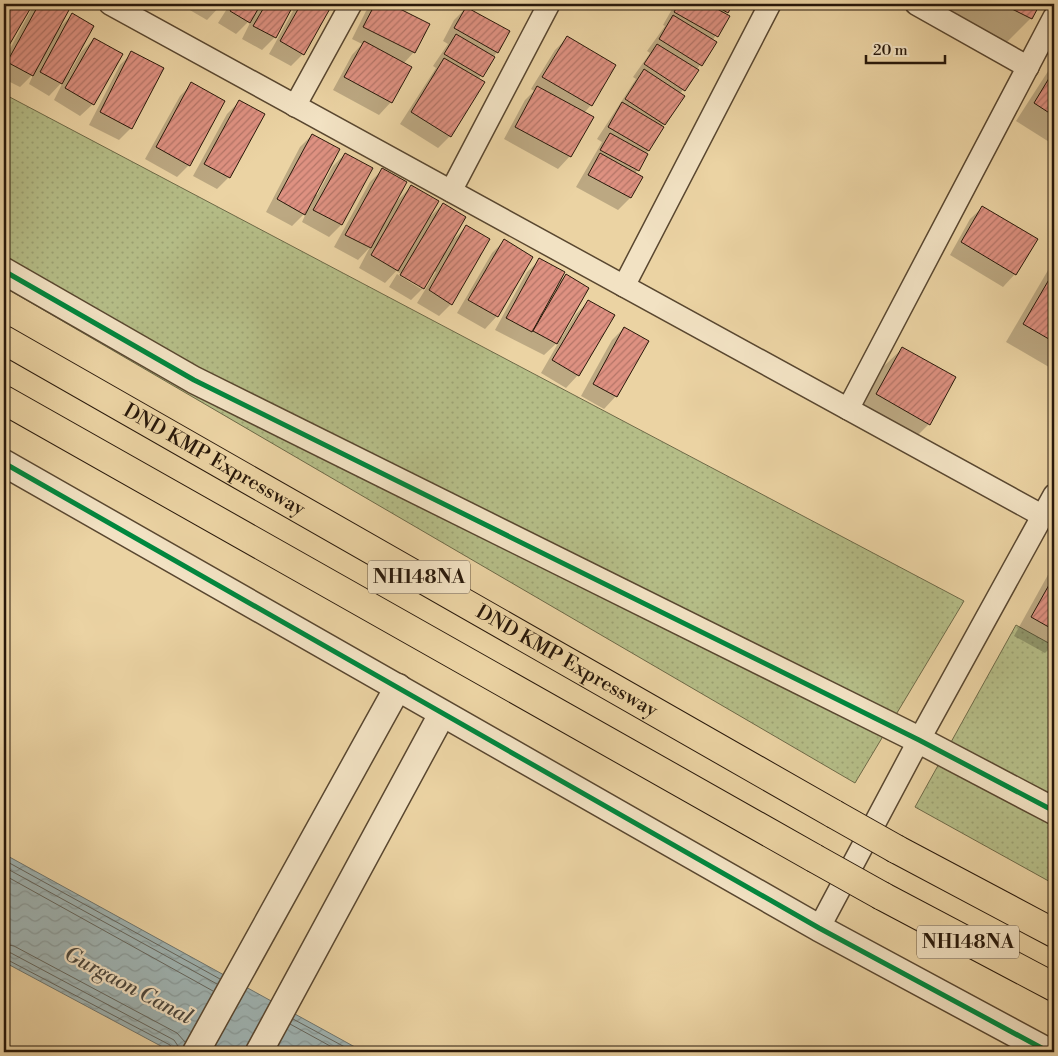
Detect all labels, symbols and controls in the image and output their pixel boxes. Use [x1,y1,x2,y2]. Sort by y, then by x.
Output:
scale bar [866,32,944,64]
text: 20 m [873,41,908,60]
street label: DND KMP Expressway [119,398,310,522]
road number: NH148NA [368,560,470,594]
street label: DND KMP Expressway [471,600,662,723]
road number: NH148NA [917,926,1019,959]
water label: Gurgaon Canal [59,941,197,1031]

